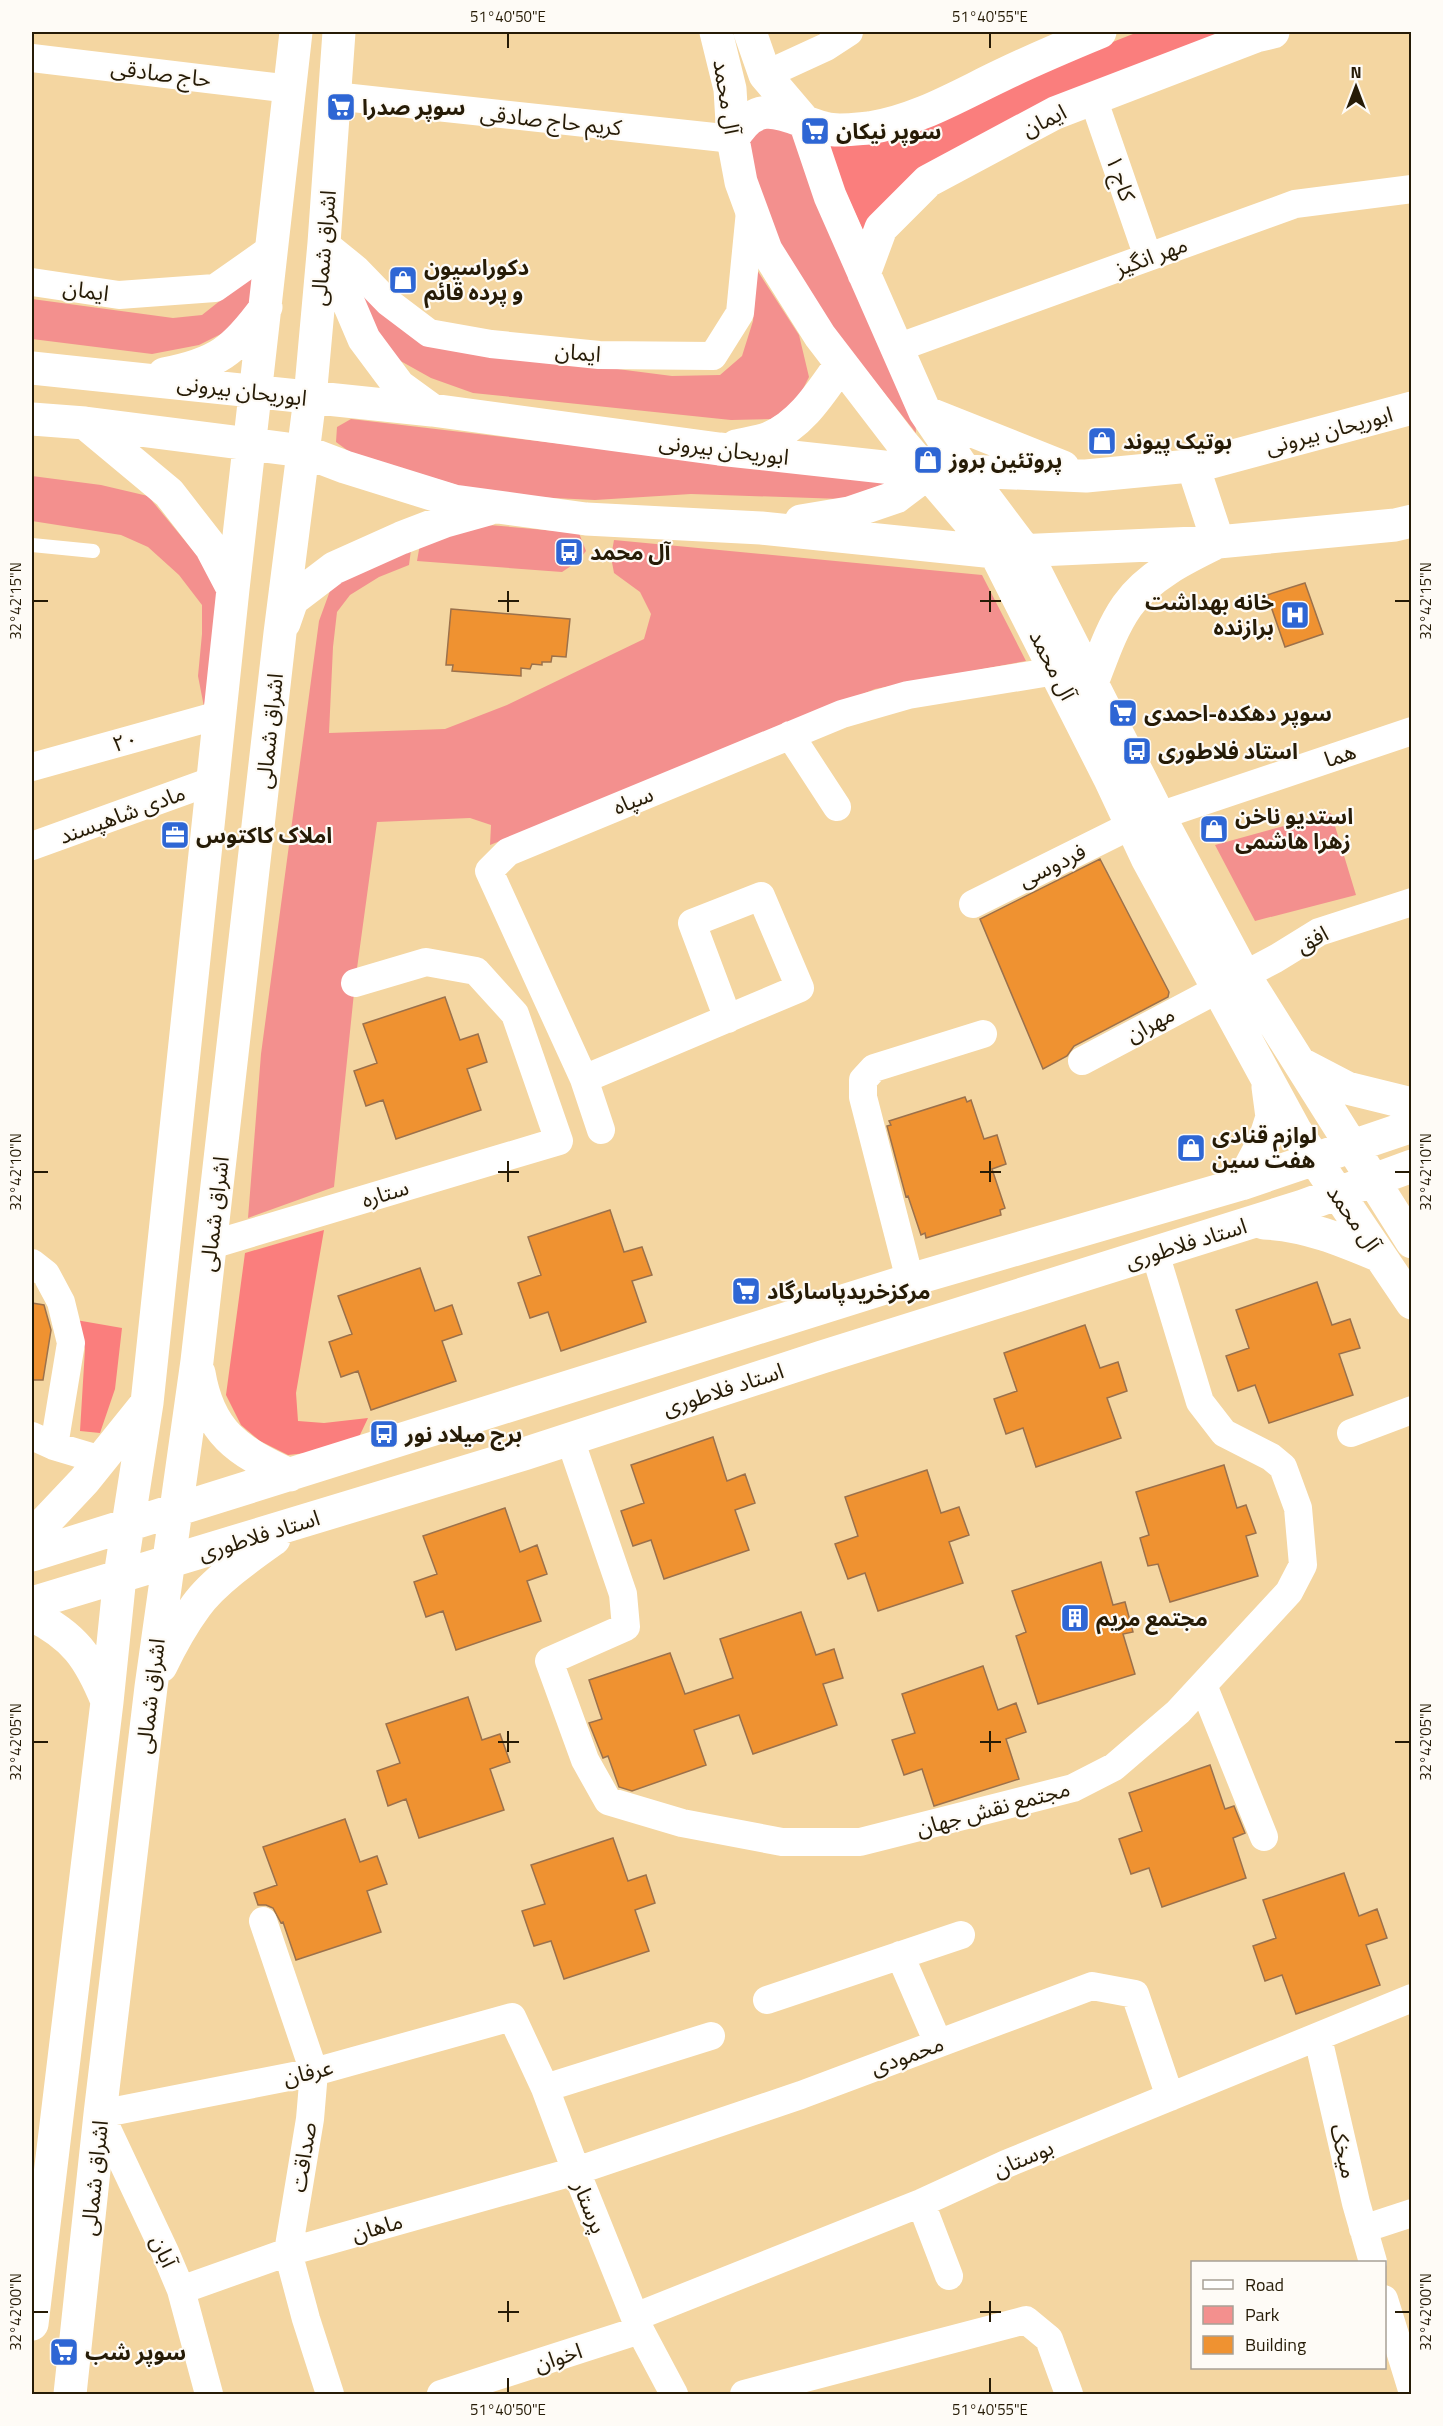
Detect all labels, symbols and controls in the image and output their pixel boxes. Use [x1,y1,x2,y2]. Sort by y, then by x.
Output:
text: 51°40'50"E [470,5,546,28]
text: 51°40'55"E [952,5,1028,28]
street label: حاج صادقی [109,50,213,96]
street label: آل محمد [704,57,750,138]
north arrow [1326,57,1386,117]
text: N [1350,60,1362,84]
place label: سوپر صدرا [362,90,466,124]
supermarket icon: سوپر صدرا [325,91,357,123]
street label: ایمان [1016,95,1072,145]
street label: کریم حاج صادقی [479,96,624,144]
place label: سوپر نیکان [836,114,942,148]
supermarket icon: سوپر نیکان [799,115,831,147]
street label: کاج ۱ [1097,150,1145,207]
street label: اشراق شمالی [301,189,345,307]
street label: مهر انگیز [1109,227,1192,285]
place label: دکوراسیون و پرده قائم [424,250,529,309]
shop icon: دکوراسیون و پرده قائم [387,264,419,296]
street label: ایمان [61,270,111,310]
street label: ایمان [554,333,602,371]
street label: ابوریحان بیرونی [175,365,309,415]
street label: ابوریحان بیرونی [1262,397,1396,463]
street label: ابوریحان بیرونی [657,424,791,474]
place label: بوتیک پیوند [1123,424,1232,458]
shop icon: بوتیک پیوند [1086,425,1118,457]
place label: پروتئین بروز [948,443,1062,477]
shop icon: پروتئین بروز [912,444,944,476]
place label: آل محمد [590,535,671,569]
bus stop icon: آل محمد [553,536,585,568]
text: 32°42'15"N [4,562,27,640]
text: 32°42'15"N [1414,562,1437,640]
place label: خانه بهداشت برازنده [1145,585,1274,644]
hospital icon: خانه بهداشت برازنده [1279,599,1311,631]
street label: آل محمد [1021,624,1086,708]
street label: اشراق شمالی [246,672,292,790]
place label: سوپر دهکده-احمدی [1144,696,1332,730]
supermarket icon: سوپر دهکده-احمدی [1107,697,1139,729]
street label: ۲۰ [108,721,142,761]
place label: استاد فلاطوری [1158,734,1298,768]
street label: هما [1320,734,1360,776]
bus stop icon: استاد فلاطوری [1121,735,1153,767]
street label: مادی شاهپسند [54,775,190,853]
street label: سپاه [608,777,658,823]
place label: استدیو ناخن زهرا هاشمی [1235,799,1353,858]
shop icon: استدیو ناخن زهرا هاشمی [1198,813,1230,845]
place label: املاک کاکتوس [196,818,332,852]
office icon: املاک کاکتوس [159,819,191,851]
street label: فردوسی [1012,834,1092,896]
street label: افق [1290,916,1334,962]
street label: مهران [1119,997,1181,1051]
place label: لوازم قنادی هفت سین [1212,1118,1317,1177]
shop icon: لوازم قنادی هفت سین [1175,1132,1207,1164]
text: 32°42'10"N [4,1133,27,1211]
text: 32°42'10"N [1414,1133,1437,1211]
street label: اشراق شمالی [190,1154,238,1274]
street label: ستاره [357,1170,413,1216]
street label: آل محمد [1318,1177,1390,1260]
street label: استاد فلاطوری [1121,1208,1251,1278]
place label: مرکزخریدپاسارگاد [767,1274,931,1308]
supermarket icon: مرکزخریدپاسارگاد [730,1275,762,1307]
street label: استاد فلاطوری [658,1353,788,1425]
place label: برج میلاد نور [404,1417,522,1451]
bus stop icon: برج میلاد نور [368,1418,400,1450]
street label: استاد فلاطوری [194,1500,324,1570]
place label: مجتمع مریم [1096,1601,1208,1635]
building icon: مجتمع مریم [1059,1602,1091,1634]
street label: اشراق شمالی [126,1636,174,1756]
text: 32°42'05"N [4,1703,27,1781]
text: 32°42'05"N [1414,1703,1437,1781]
street label: مجتمع نقش جهان [912,1771,1074,1845]
street label: محمودی [866,2026,948,2084]
street label: عرفان [280,2050,336,2094]
street label: اشراق شمالی [71,2119,117,2237]
street label: صداقت [281,2119,325,2195]
street label: میخک [1321,2120,1367,2182]
street label: بوستان [987,2130,1059,2186]
street label: پرستار [564,2174,616,2239]
street label: ماهان [347,2203,407,2251]
street label: آبان [142,2229,187,2274]
legend [1191,2261,1386,2369]
text: Road [1245,2271,1284,2298]
text: 32°42'00"N [4,2273,27,2351]
text: 32°42'00"N [1414,2273,1437,2351]
text: Park [1245,2301,1280,2328]
text: Building [1245,2331,1306,2358]
street label: اخوان [529,2333,587,2381]
place label: سوپر شب [85,2335,186,2369]
supermarket icon: سوپر شب [48,2336,80,2368]
text: 51°40'50"E [470,2398,546,2421]
text: 51°40'55"E [952,2398,1028,2421]

